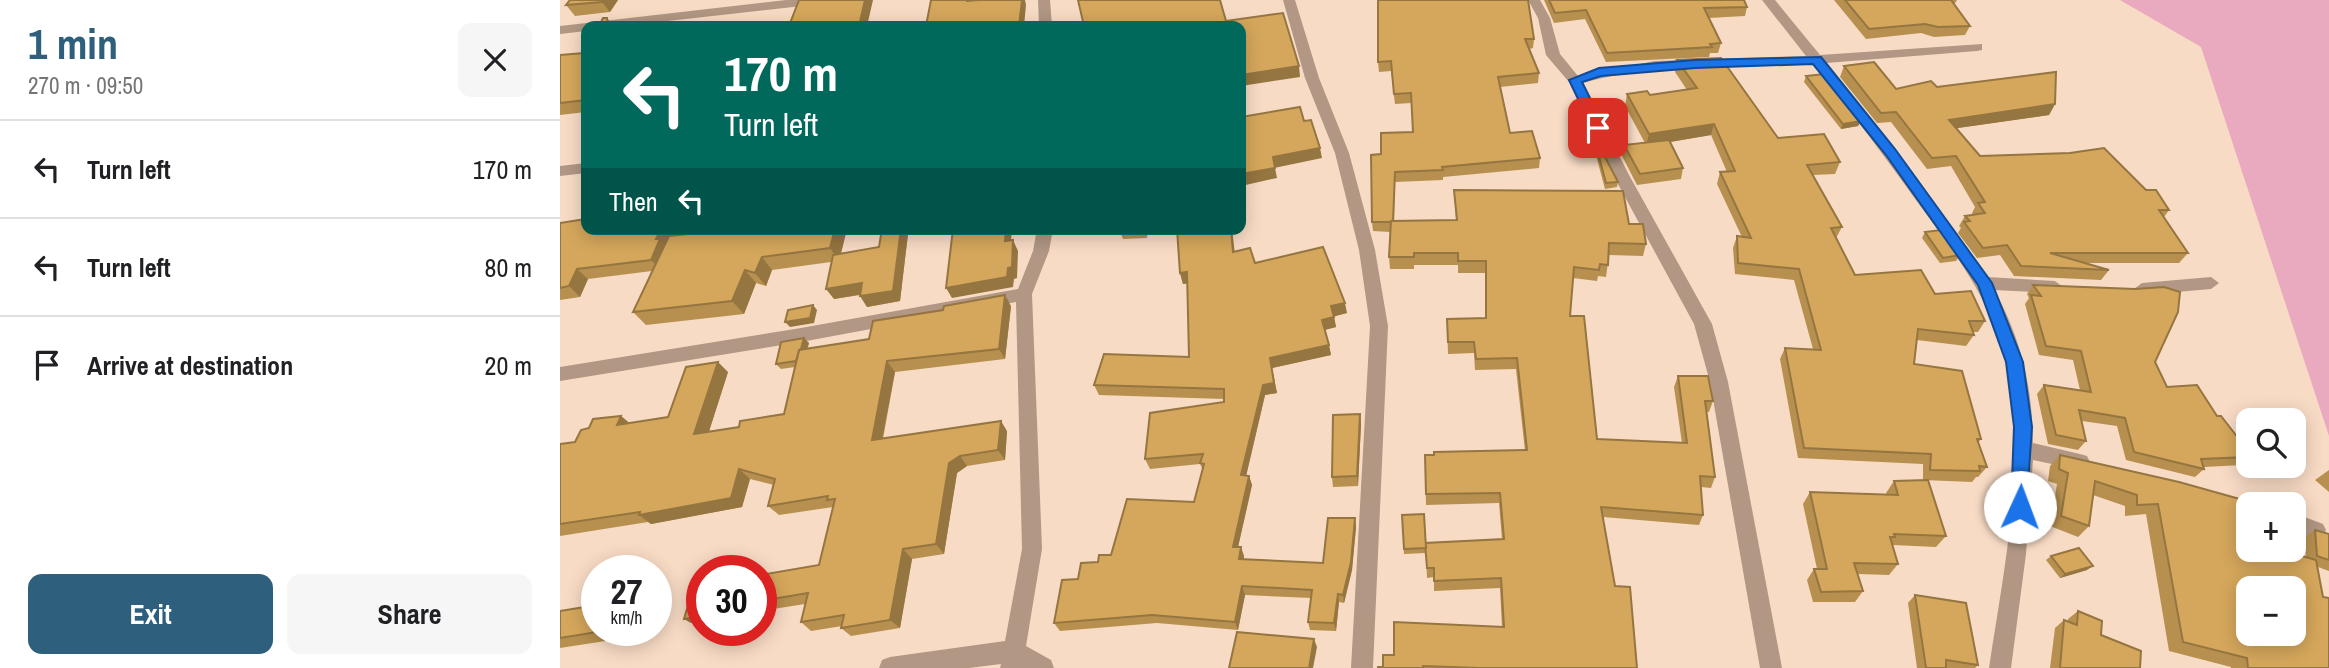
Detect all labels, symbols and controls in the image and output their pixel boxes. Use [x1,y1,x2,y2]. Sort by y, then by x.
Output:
text: 1 min [28,16,118,72]
button: close [458,23,532,97]
text: 170 m [724,40,838,106]
icon: left [609,49,700,140]
text: 270 m · 09:50 [28,70,143,101]
pin [1568,98,1628,158]
text: Turn left [724,103,818,146]
icon: arrive [1579,109,1617,147]
icon: left [28,150,66,188]
text: Turn left [87,152,171,187]
text: 170 m [473,152,532,187]
icon: left [672,182,710,220]
text: Then [609,184,658,219]
icon: left [28,248,66,286]
text: Turn left [87,250,171,285]
text: 80 m [485,250,532,285]
icon: arrive [28,346,66,384]
text: Arrive at destination [87,348,293,383]
text: 20 m [485,348,532,383]
map controls [2236,408,2306,646]
button: search [2236,408,2306,478]
position arrow [1983,470,2057,544]
button: + [2236,492,2306,562]
speed limit sign: 30 [686,555,777,646]
text: 27 [611,568,642,615]
button: Exit [28,574,273,654]
button: Share [287,574,532,654]
button: − [2236,576,2306,646]
text: km/h [611,605,643,630]

